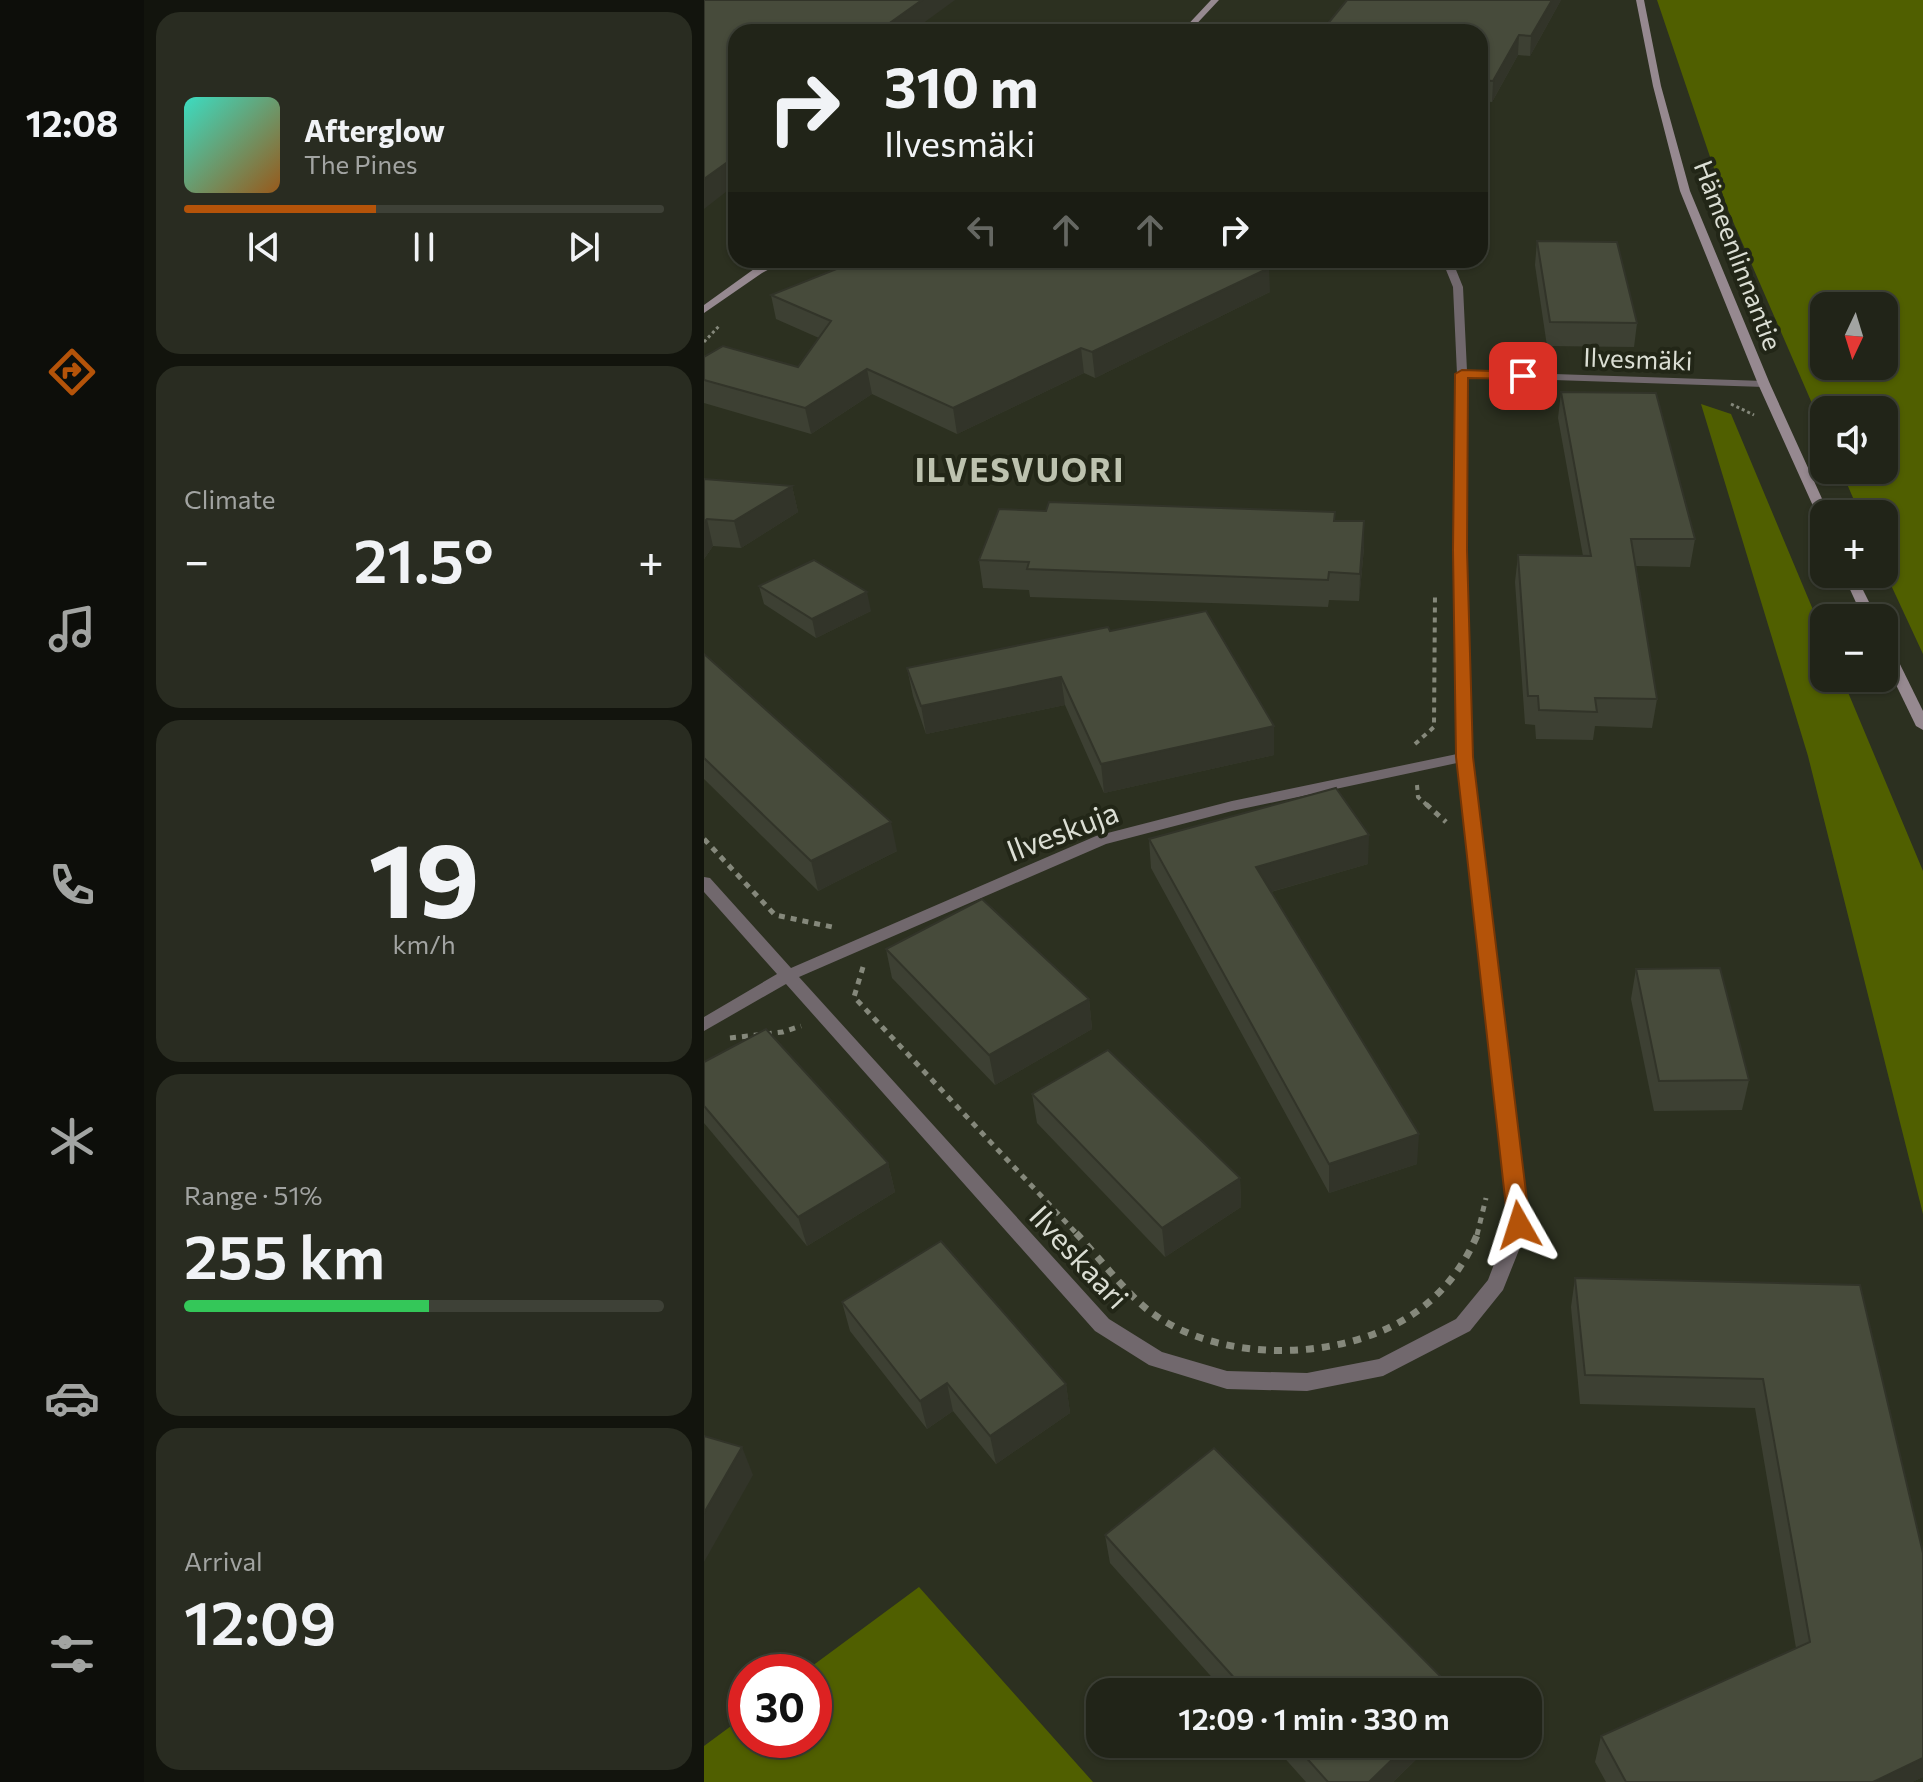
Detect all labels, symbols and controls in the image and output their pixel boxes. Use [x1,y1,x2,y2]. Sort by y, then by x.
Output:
text: 310 m [884,51,1039,120]
icon: right [752,56,856,160]
text: 12:08 [26,100,118,144]
text: Afterglow [304,111,445,148]
text: Ilvesmäki [884,120,1035,164]
text: The Pines [304,148,418,179]
street label: Hämeenlinnantie [1689,156,1789,354]
icon: left [960,208,1004,252]
icon: ahead [1044,208,1088,252]
icon: ahead [1128,208,1172,252]
icon: right [1212,208,1256,252]
icon: previous [242,225,286,269]
icon: pause [402,225,446,269]
icon: next [562,225,606,269]
north arrow [1810,292,1898,380]
map controls [1810,292,1898,692]
street label: Ilvesmäki [1583,341,1693,375]
pin [1489,342,1557,410]
icon: directions [44,344,100,400]
icon: arrive [1501,354,1545,398]
button: sound [1810,396,1898,484]
district label: ILVESVUORI [915,449,1125,489]
text: Climate [184,483,276,514]
button: + [1810,500,1898,588]
text: 21.5° [353,522,494,595]
text: − [184,532,209,586]
text: + [638,532,664,586]
icon: music [44,601,100,657]
button: − [1810,604,1898,692]
street label: Ilveskuja [1001,792,1123,868]
text: 19 [368,812,480,939]
icon: phone [44,857,100,913]
text: km/h [392,928,456,959]
icon: climate [44,1113,100,1169]
text: Range · 51% [184,1179,322,1210]
position arrow [1477,1183,1561,1267]
street label: Ilveskaari [1023,1197,1137,1315]
text: 255 km [184,1218,385,1291]
icon: car [44,1370,100,1426]
text: Arrival [184,1545,263,1576]
text: 12:09 [184,1584,336,1657]
icon: filters [44,1626,100,1682]
speed limit sign: 30 [728,1654,832,1758]
text: 12:09 · 1 min · 330 m [1178,1699,1450,1736]

